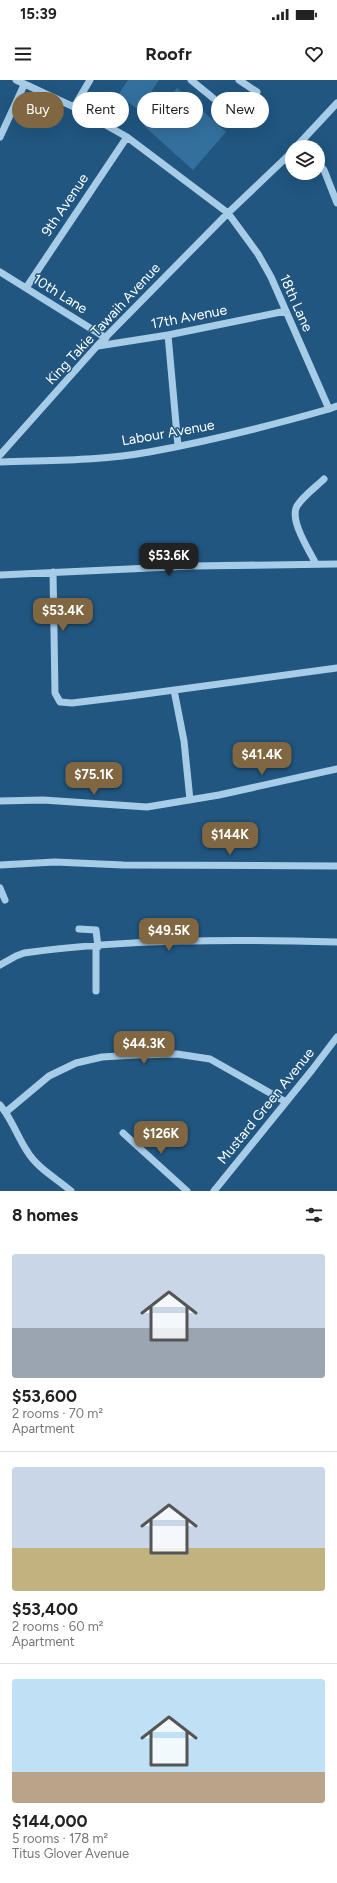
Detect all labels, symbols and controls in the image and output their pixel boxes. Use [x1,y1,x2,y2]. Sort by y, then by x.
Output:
text: 15:39 [20,5,57,23]
icon: menu [12,43,34,65]
text: Roofr [145,43,192,65]
icon: heart [303,43,325,65]
chip: Buy [12,92,64,128]
chip: Rent [72,92,129,128]
chip: Filters [137,92,203,128]
chip: New [211,92,269,128]
map controls [285,140,325,180]
button: layers [285,140,325,180]
street label: 9th Avenue [38,170,92,240]
street label: King Takie Tawaih Avenue [42,259,164,388]
street label: 10th Lane [30,271,91,318]
street label: 18th Lane [276,272,316,335]
street label: 17th Avenue [149,301,229,333]
street label: Labour Avenue [120,416,216,450]
pin: $53.6K [136,543,202,577]
text: $53.6K [148,548,190,563]
pin: $53.4K [30,598,96,632]
text: $53.4K [42,603,84,618]
pin: $41.4K [229,742,295,776]
text: $41.4K [241,747,283,762]
pin: $75.1K [61,762,127,796]
text: $75.1K [74,767,114,782]
pin: $144K [202,822,258,856]
text: $144K [211,827,249,842]
pin: $49.5K [136,918,202,952]
text: $49.5K [148,923,190,938]
pin: $44.3K [111,1031,177,1065]
text: $44.3K [123,1036,165,1051]
street label: Mustard Green Avenue [214,1044,318,1167]
pin: $126K [133,1121,189,1155]
text: $126K [143,1126,179,1141]
icon: filters [303,1204,325,1226]
text: 8 homes [12,1205,78,1225]
icon: home [133,1280,205,1352]
text: $53,600 [12,1386,77,1406]
text: 2 rooms · 70 m² [12,1406,103,1421]
text: Apartment [12,1421,75,1436]
icon: home [133,1493,205,1565]
text: $53,400 [12,1599,78,1619]
text: 2 rooms · 60 m² [12,1619,103,1634]
text: Apartment [12,1634,75,1649]
icon: home [133,1705,205,1777]
text: $144,000 [12,1811,88,1831]
text: 5 rooms · 178 m² [12,1831,108,1846]
text: Titus Glover Avenue [12,1846,129,1861]

